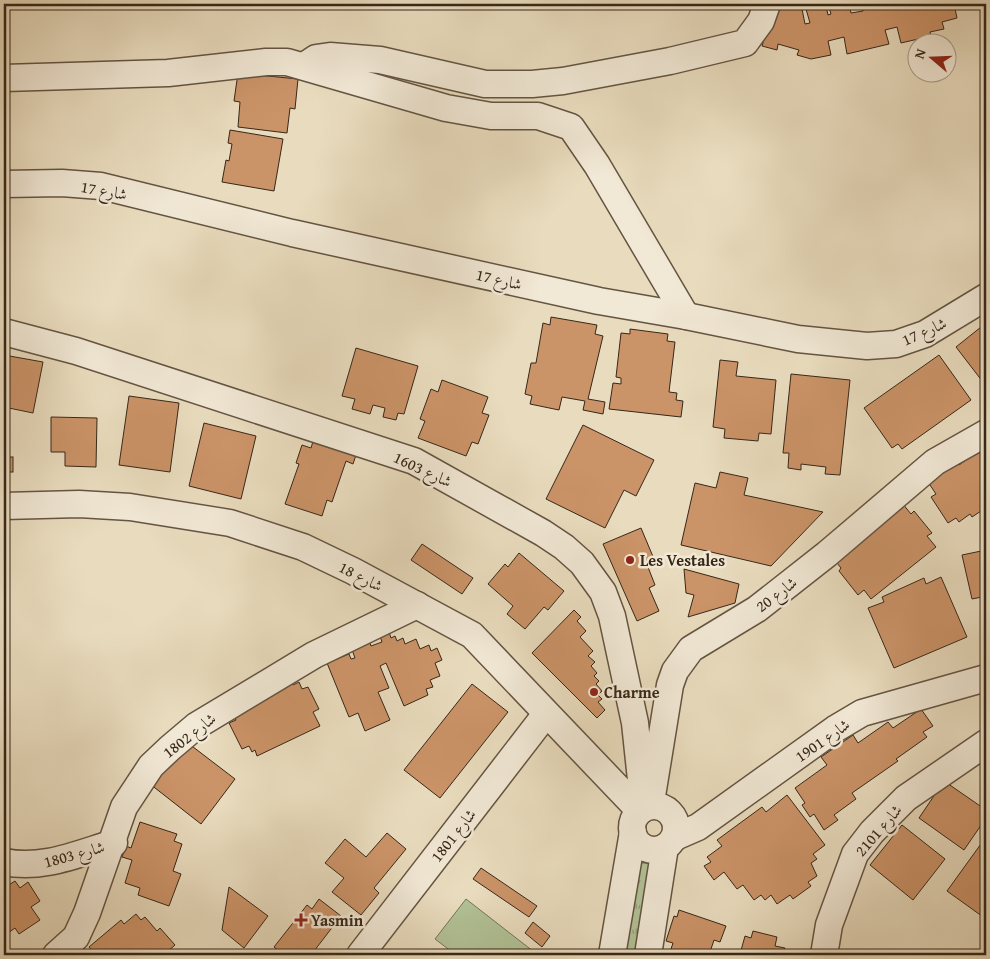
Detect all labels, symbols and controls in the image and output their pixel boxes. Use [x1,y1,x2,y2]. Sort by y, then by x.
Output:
north arrow [908,32,958,82]
text: N [909,45,931,61]
street label: شارع 17 [79,174,129,208]
street label: شارع 17 [473,262,524,298]
street label: شارع 17 [898,311,951,353]
street label: شارع 1603 [389,445,456,495]
place label: Les Vestales [640,548,725,572]
marker: Les Vestales [624,554,636,566]
street label: شارع 18 [334,555,387,599]
street label: شارع 20 [750,570,803,619]
place label: Charme [604,680,660,704]
marker: Charme [588,686,600,698]
street label: شارع 1802 [157,706,222,765]
street label: شارع 1901 [790,712,855,769]
street label: شارع 2101 [849,799,909,863]
street label: شارع 1801 [424,803,483,868]
street label: شارع 1803 [41,834,108,876]
place label: Yasmin [311,908,364,932]
marker: Yasmin [295,914,307,926]

